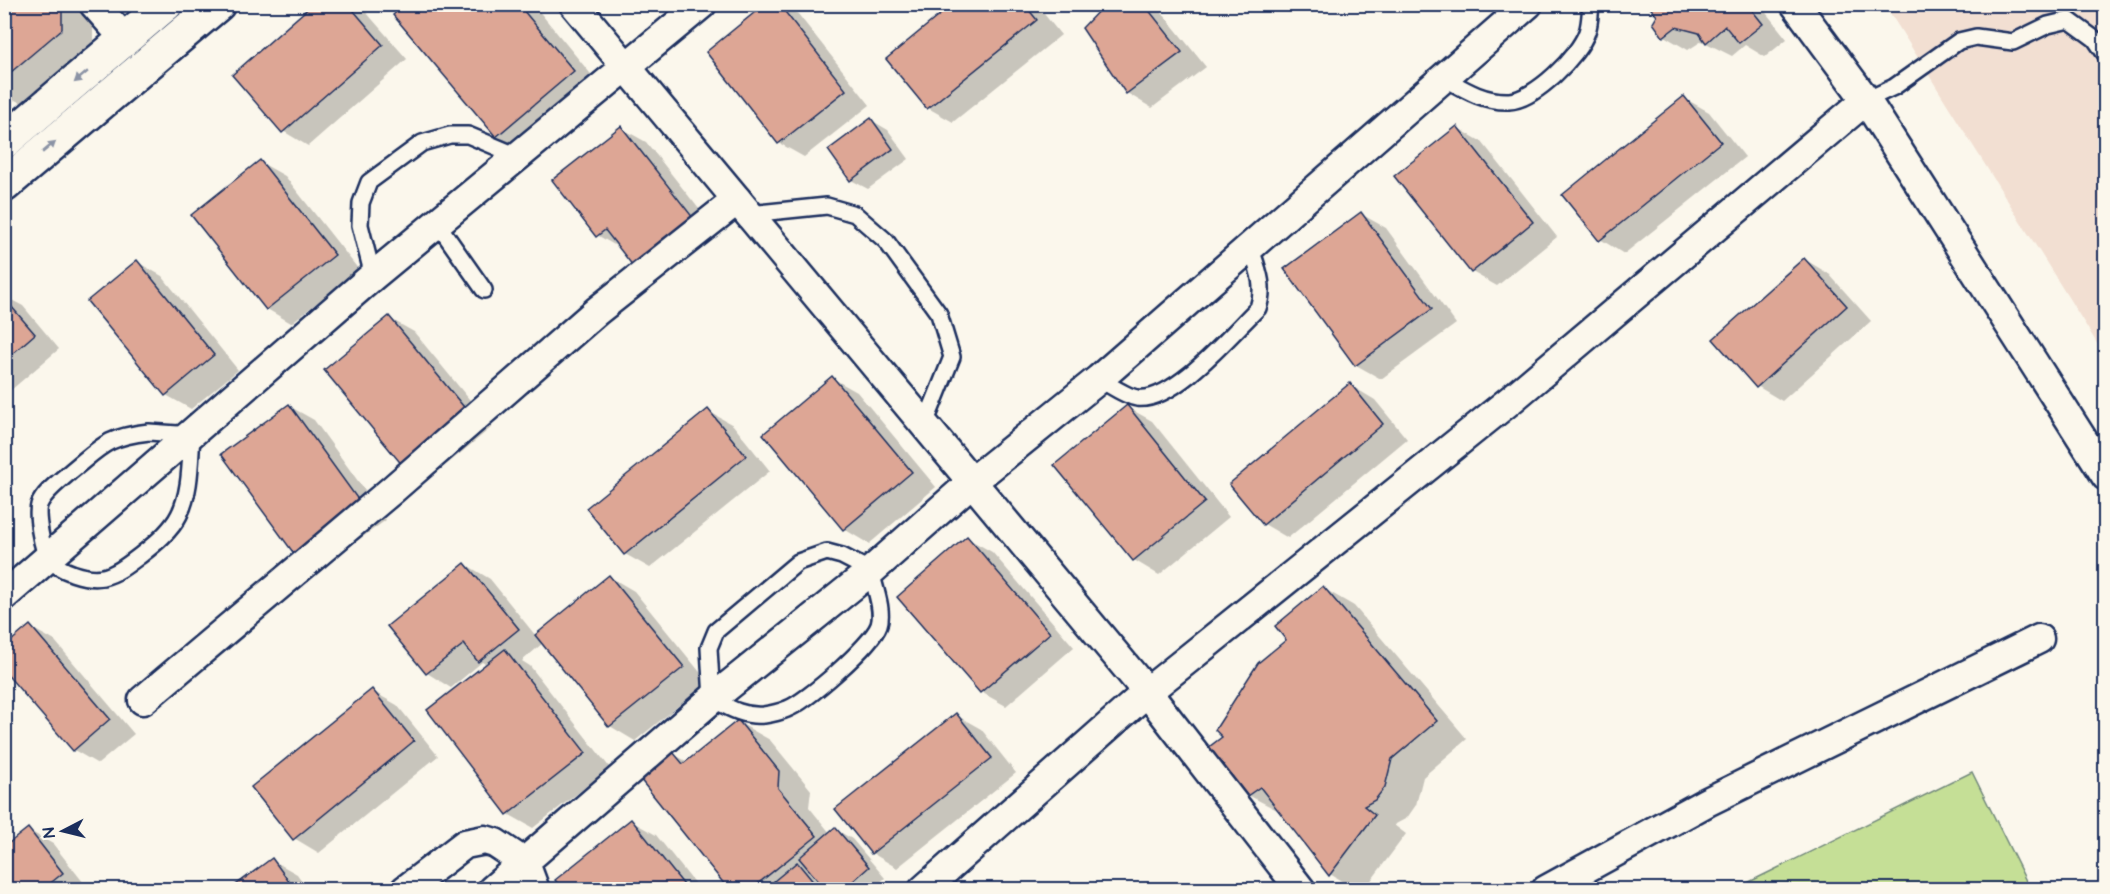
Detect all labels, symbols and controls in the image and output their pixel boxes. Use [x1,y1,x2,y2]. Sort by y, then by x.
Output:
one-way arrow [73,71,89,84]
one-way arrow [41,141,57,154]
north arrow [33,801,93,861]
text: N [38,826,61,839]

